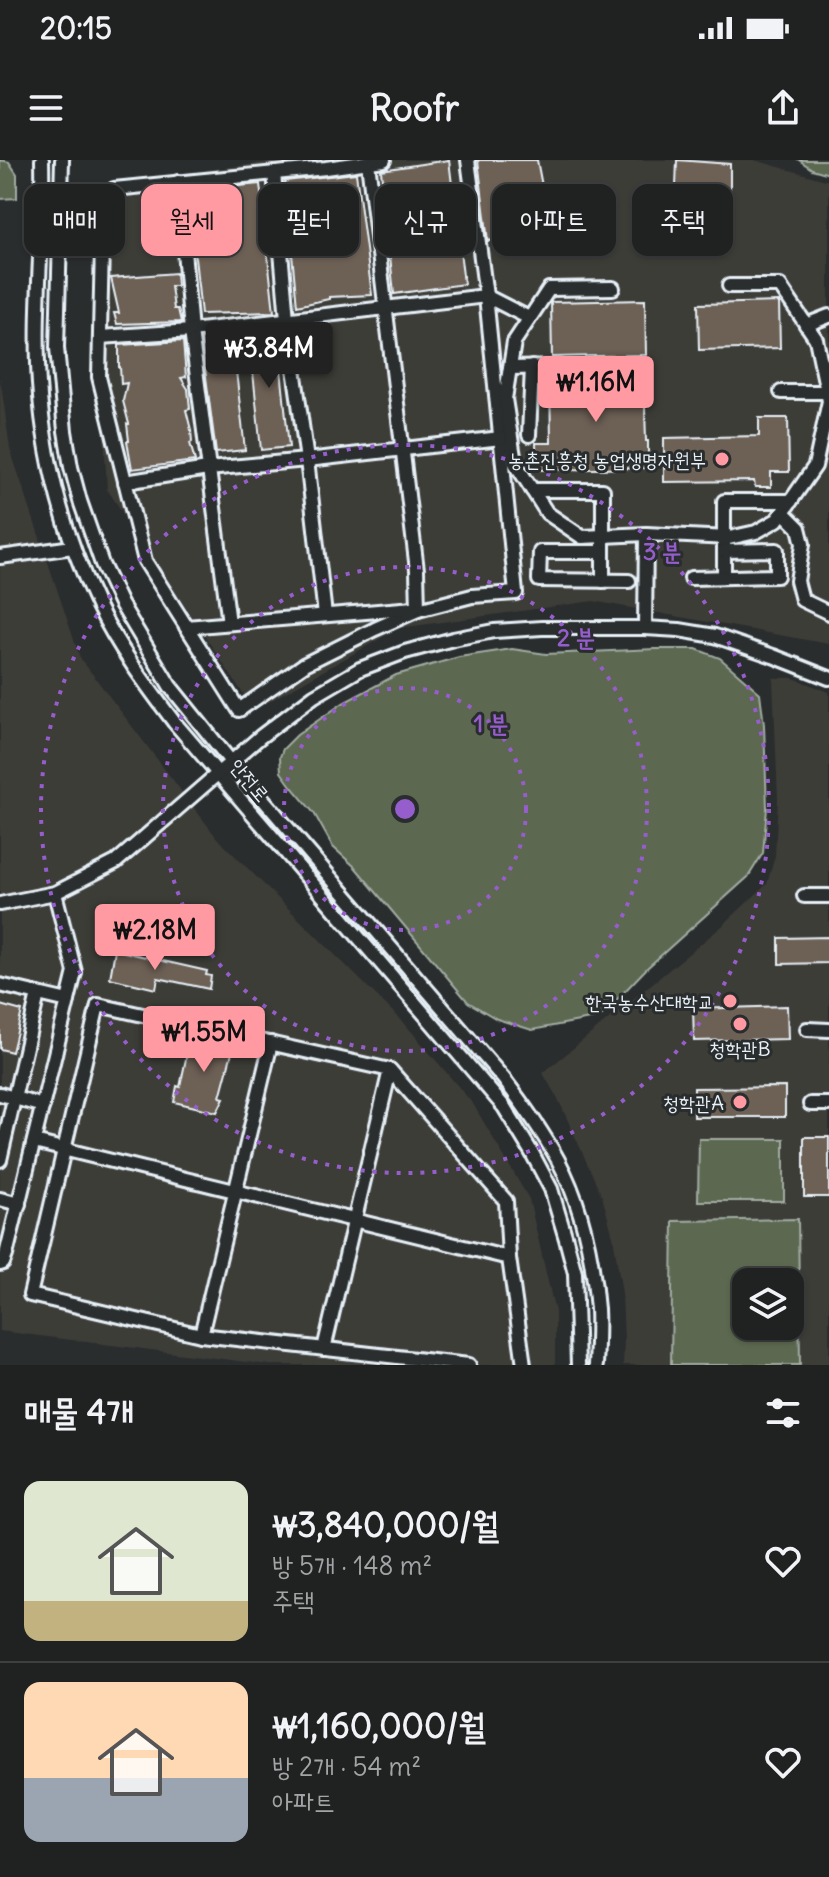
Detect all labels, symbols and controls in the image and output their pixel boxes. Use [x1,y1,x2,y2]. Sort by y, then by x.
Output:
text: 20:15 [40,9,112,47]
icon: menu [24,86,68,130]
text: Roofr [370,86,459,131]
icon: share [761,86,805,130]
chip: 매매 [24,184,125,256]
chip: 월세 [141,184,242,256]
chip: 필터 [258,184,359,256]
chip: 신규 [375,184,476,256]
chip: 아파트 [492,184,616,256]
chip: 주택 [632,184,733,256]
pin: ₩3.84M [204,322,334,390]
text: ₩3.84M [224,331,314,364]
pin: ₩1.16M [531,356,661,424]
text: ₩1.16M [556,365,636,398]
place label: 농촌진흥청 농업생명자원부 [508,447,706,472]
marker: 농촌진흥청 농업생명자원부 [713,450,731,468]
text: 3 분 [643,536,681,566]
text: 2 분 [557,622,595,652]
text: 1 분 [474,708,508,738]
street label: 안전로 [225,753,275,807]
centre of rings [391,795,419,823]
pin: ₩2.18M [90,904,220,972]
text: ₩2.18M [113,913,197,946]
place label: 한국농수산대학교 [585,989,714,1014]
marker: 한국농수산대학교 [721,992,739,1010]
pin: ₩1.55M [139,1006,269,1074]
text: ₩1.55M [161,1015,247,1048]
marker: 청학관B [731,1015,749,1033]
place label: 청학관B [709,1036,771,1061]
place label: 청학관A [663,1090,724,1115]
marker: 청학관A [731,1093,749,1111]
map controls [732,1268,804,1340]
button: layers [732,1268,804,1340]
text: 매물 4개 [24,1390,134,1433]
icon: filters [761,1391,805,1435]
text: ₩3,840,000/월 [272,1503,499,1546]
icon: home [88,1513,184,1609]
icon: heart [761,1539,805,1583]
text: 방 5개 · 148 m² [272,1549,432,1582]
text: 주택 [272,1584,314,1617]
text: ₩1,160,000/월 [272,1704,486,1747]
icon: home [88,1714,184,1810]
icon: heart [761,1740,805,1784]
text: 방 2개 · 54 m² [272,1750,421,1783]
text: 아파트 [272,1785,335,1818]

